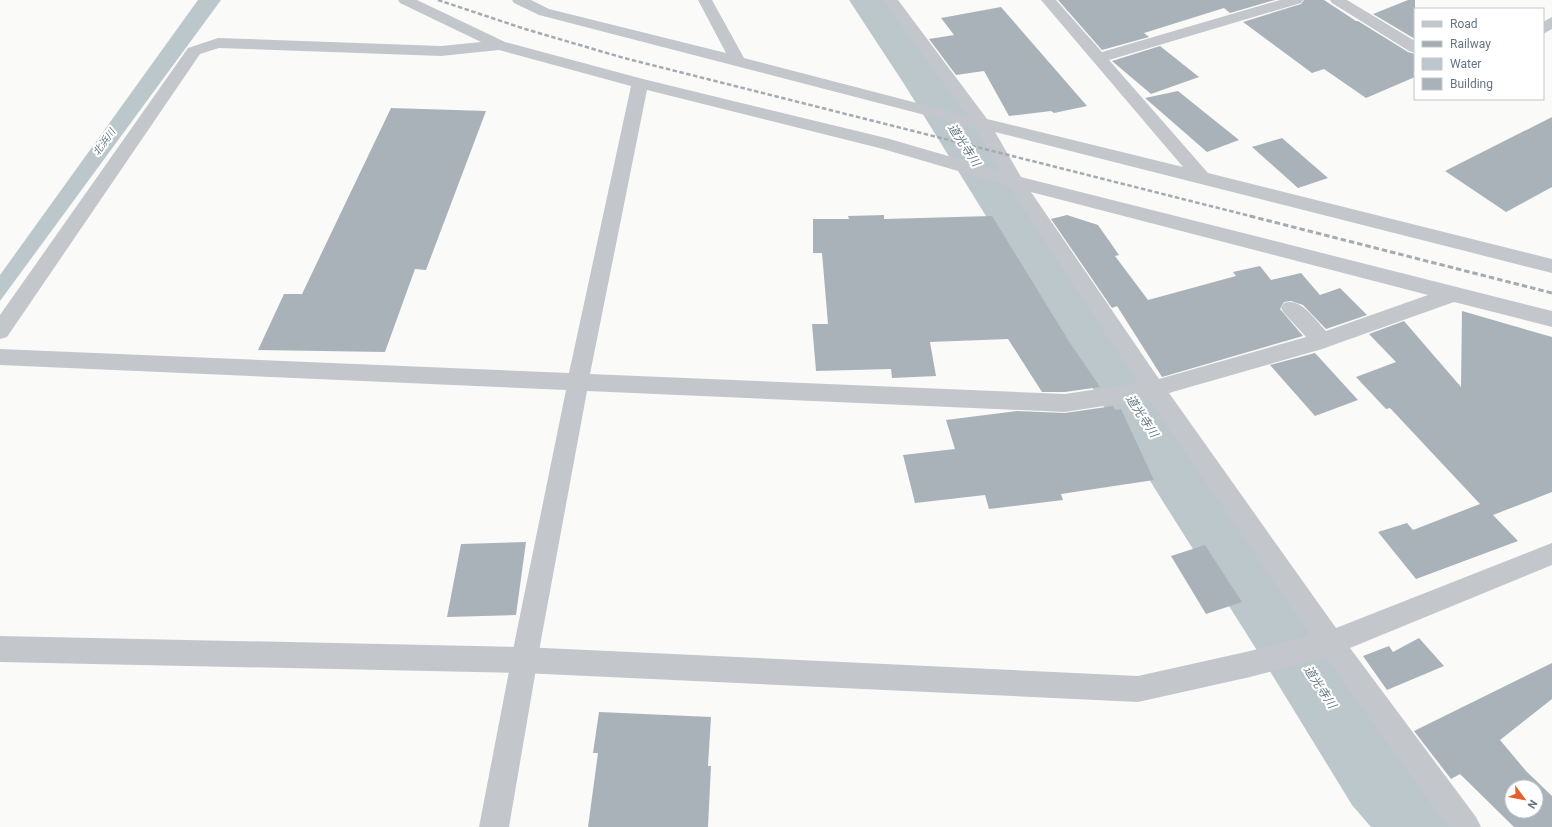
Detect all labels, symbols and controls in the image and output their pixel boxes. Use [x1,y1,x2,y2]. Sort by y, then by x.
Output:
legend [1414,8,1544,100]
text: Road [1450,17,1478,31]
text: Railway [1450,37,1491,51]
text: Water [1450,57,1481,71]
text: Building [1450,77,1493,91]
water label: 道光寺川 [945,121,984,171]
water label: 北浜川 [91,126,118,157]
water label: 道光寺川 [1123,392,1162,442]
water label: 道光寺川 [1301,663,1340,713]
north arrow [1504,779,1544,819]
text: N [1524,797,1540,811]

